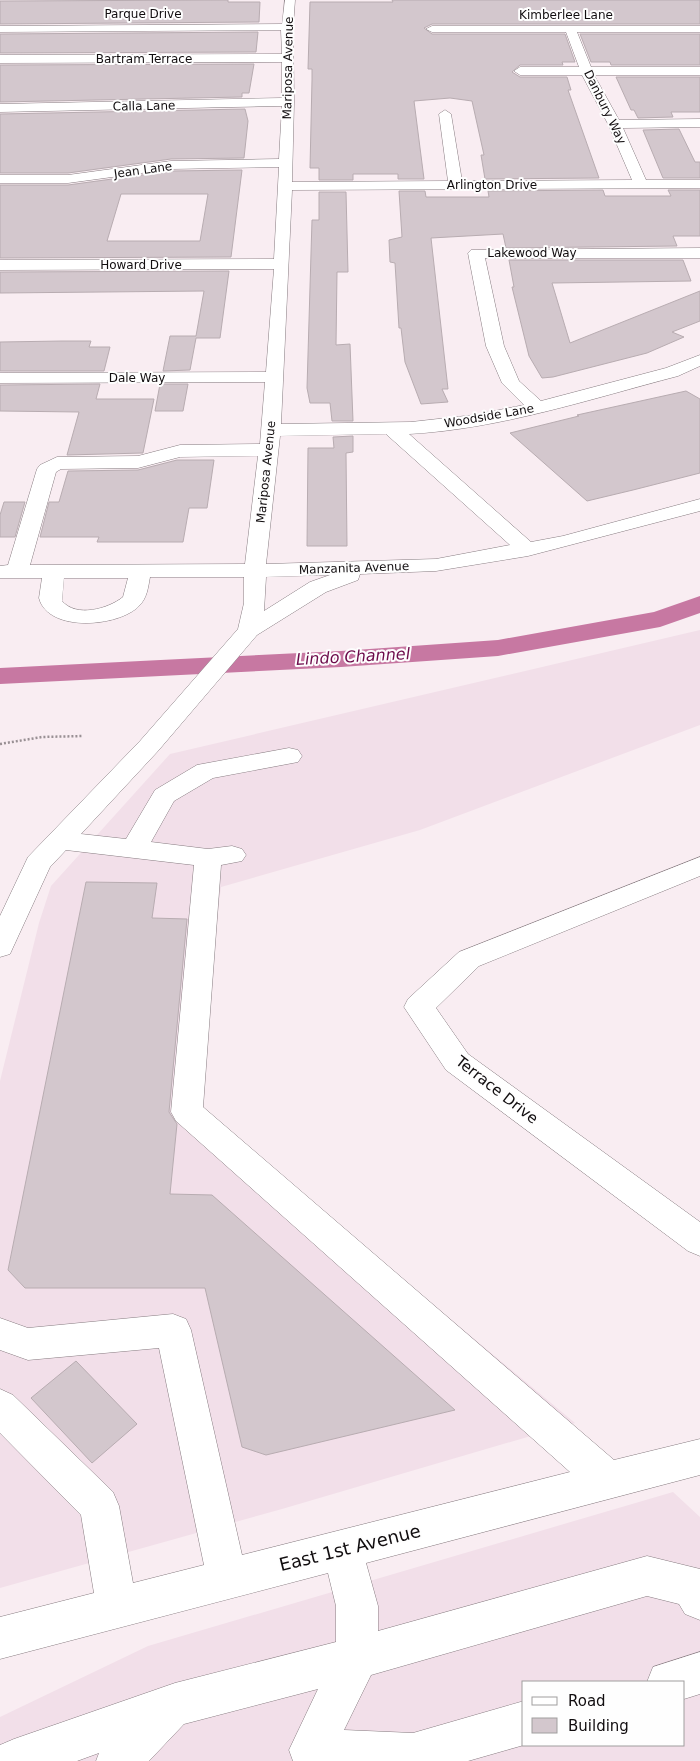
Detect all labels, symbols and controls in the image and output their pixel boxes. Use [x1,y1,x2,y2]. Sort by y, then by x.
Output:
street label: Parque Drive [104,7,182,21]
street label: Kimberlee Lane [519,8,613,22]
street label: Mariposa Avenue [280,16,296,120]
street label: Bartram Terrace [96,52,192,66]
street label: Danbury Way [581,68,629,146]
street label: Calla Lane [113,98,175,114]
street label: Jean Lane [112,159,173,181]
street label: Arlington Drive [447,178,537,192]
street label: Lakewood Way [487,246,577,260]
street label: Howard Drive [100,258,182,272]
street label: Dale Way [109,371,165,385]
street label: Woodside Lane [443,401,535,431]
street label: Mariposa Avenue [254,420,278,524]
street label: Manzanita Avenue [299,559,409,577]
water label: Lindo Channel [295,644,411,669]
street label: Terrace Drive [452,1052,542,1128]
street label: East 1st Avenue [277,1520,423,1575]
legend [522,1681,685,1746]
text: Road [568,1692,606,1710]
text: Building [568,1717,629,1735]

